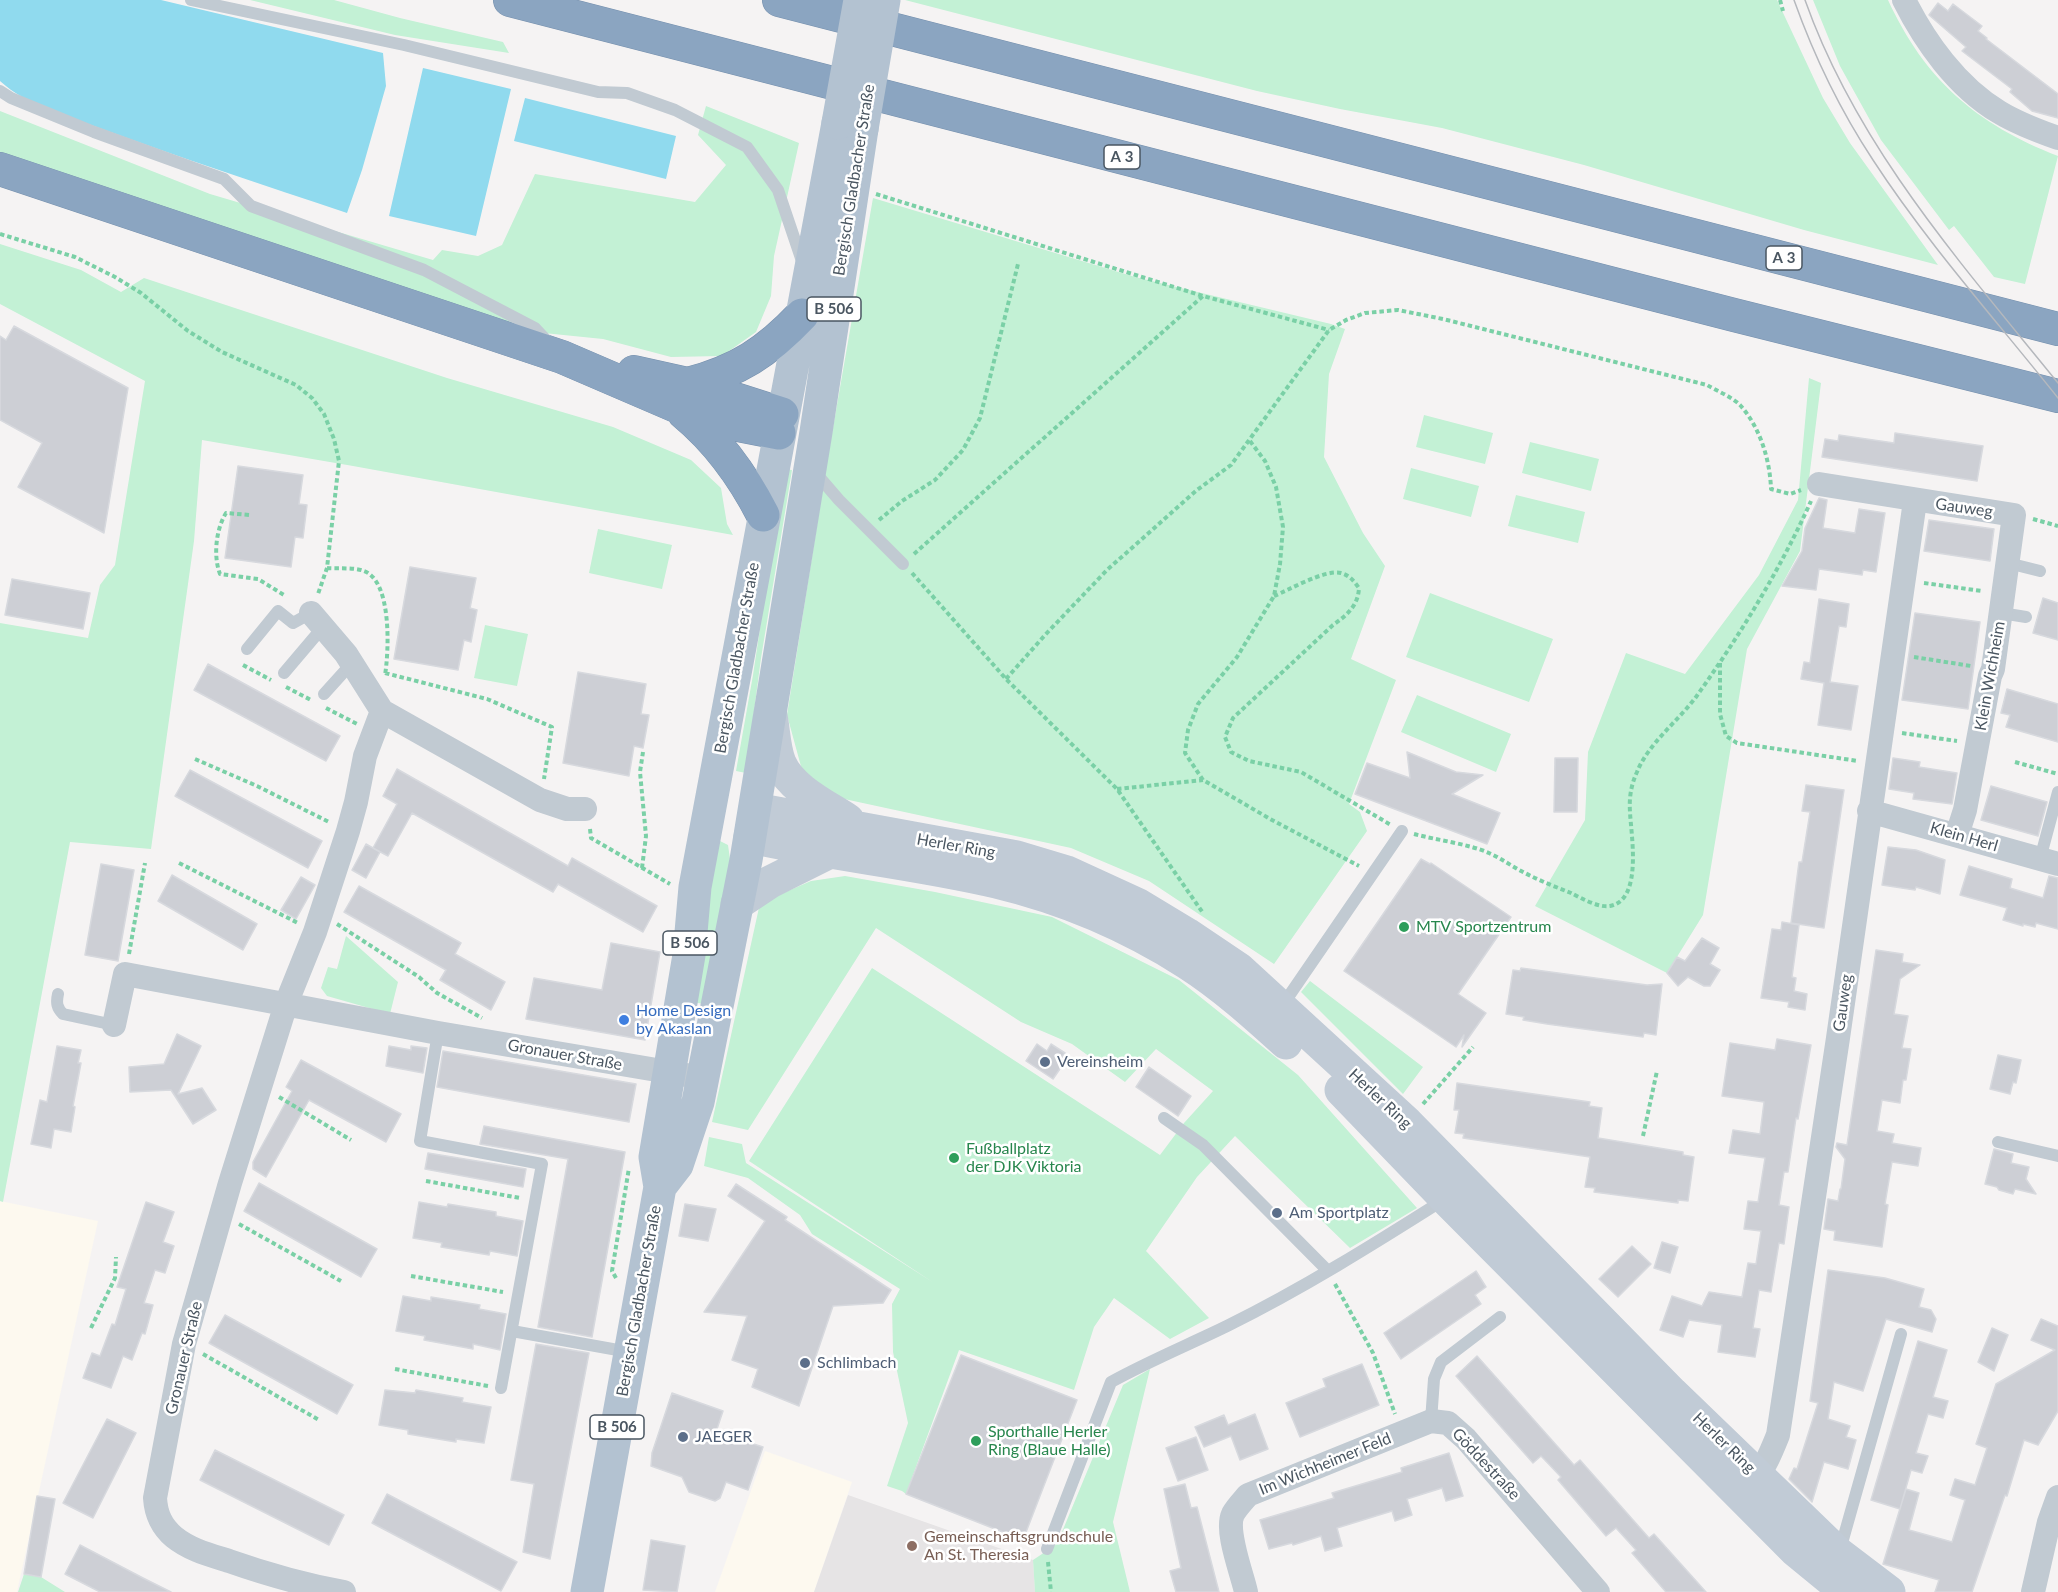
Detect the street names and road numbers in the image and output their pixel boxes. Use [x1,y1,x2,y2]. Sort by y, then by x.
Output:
street label: Bergisch Gladbacher Straße [829,83,879,277]
road number: A 3 [1104,145,1140,169]
road number: A 3 [1766,246,1802,270]
road number: B 506 [807,297,861,321]
street label: Gauweg [1934,494,1994,522]
street label: Bergisch Gladbacher Straße [711,561,763,755]
street label: Klein Wichheim [1971,620,2009,732]
street label: Klein Herl [1928,818,2000,856]
street label: Herler Ring [915,830,997,862]
road number: B 506 [663,931,717,955]
street label: Gauweg [1829,973,1857,1033]
street label: Gronauer Straße [506,1035,624,1075]
street label: Herler Ring [1344,1065,1416,1133]
street label: Bergisch Gladbacher Straße [613,1204,665,1398]
street label: Gronauer Straße [162,1299,206,1417]
street label: Herler Ring [1689,1409,1759,1477]
road number: B 506 [590,1415,644,1439]
street label: Göddestraße [1448,1424,1524,1504]
street label: Im Wichheimer Feld [1256,1429,1394,1499]

